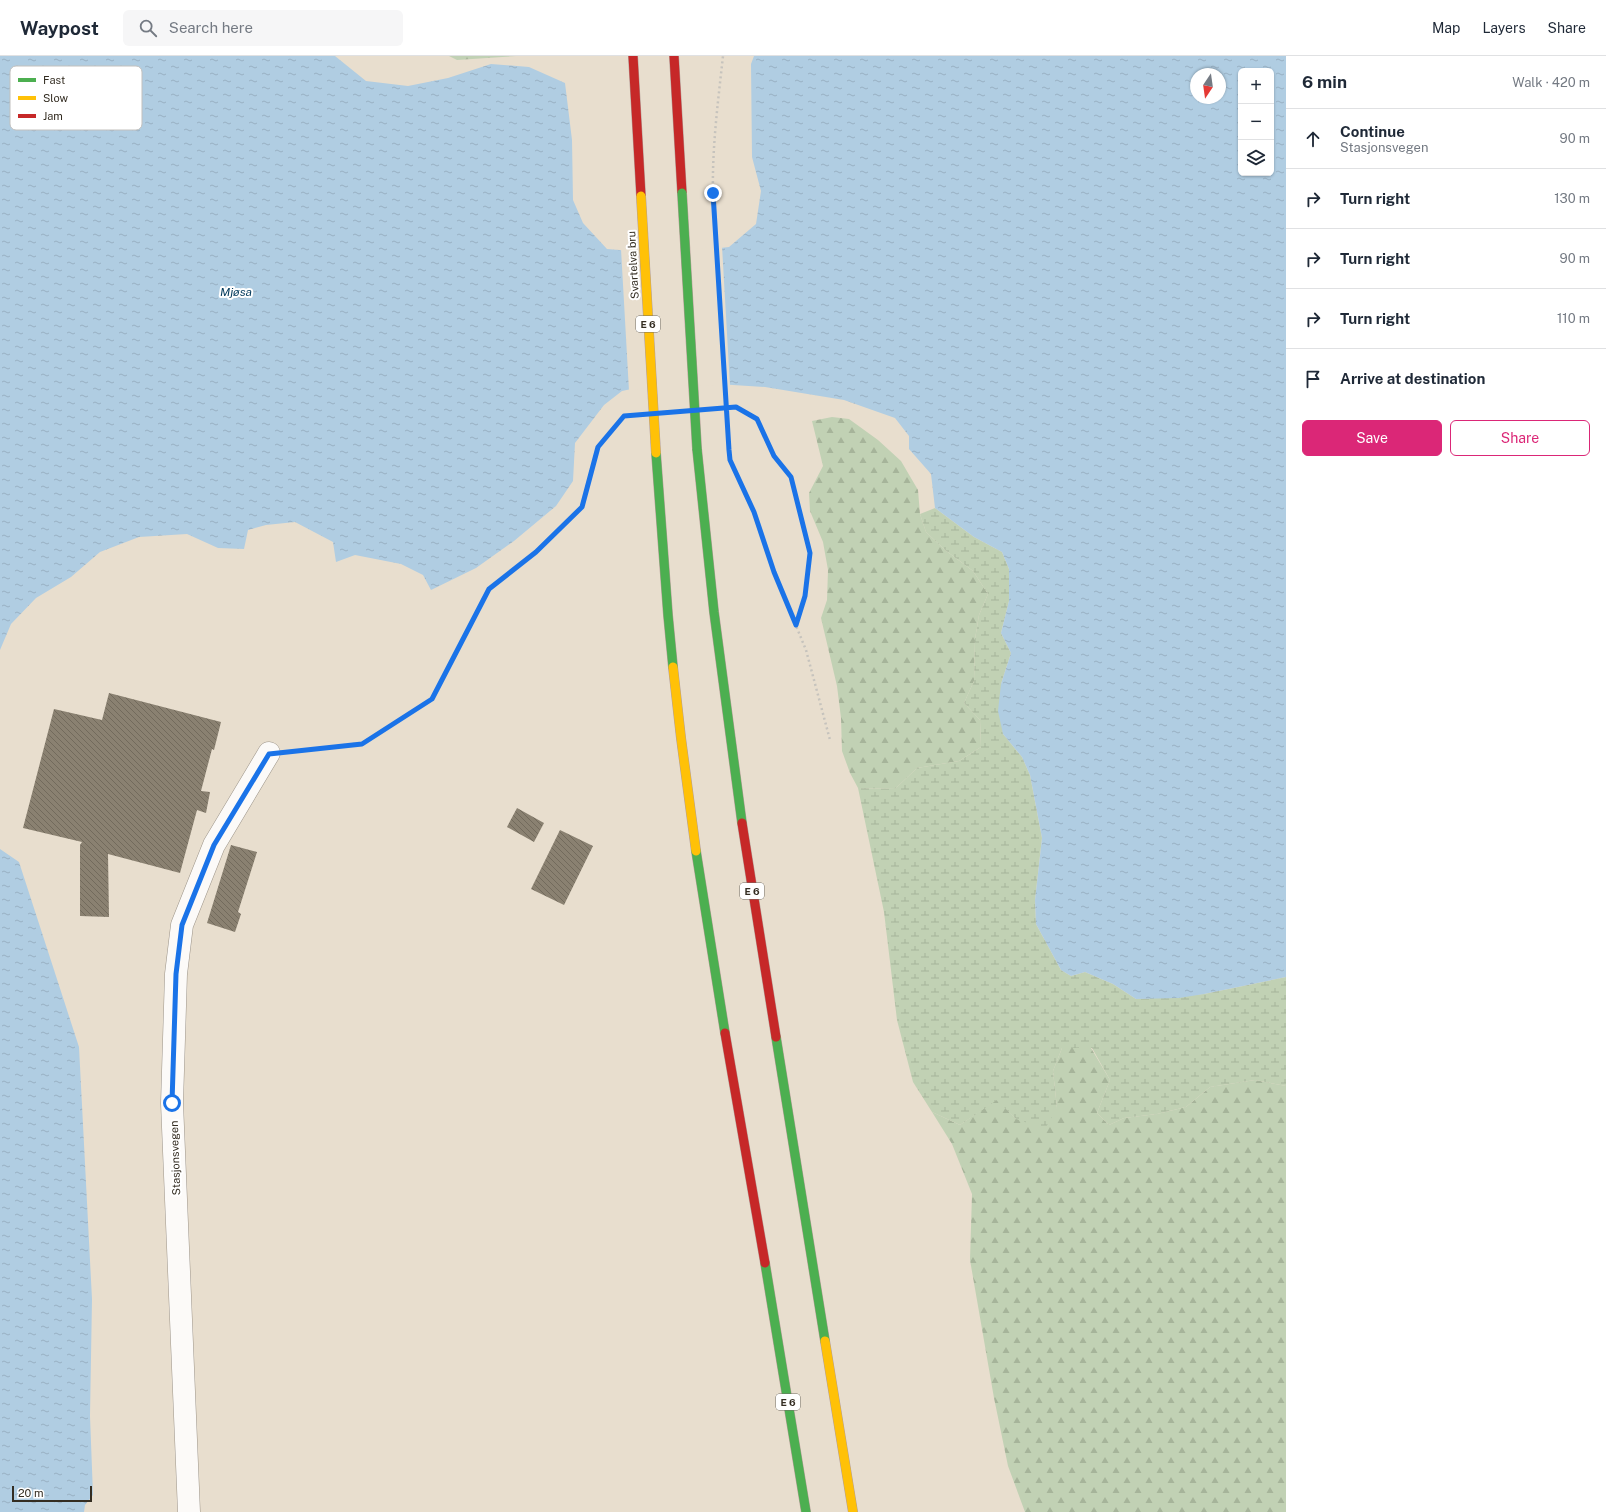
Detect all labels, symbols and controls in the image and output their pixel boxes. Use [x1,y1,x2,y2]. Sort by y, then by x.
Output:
search box [123,10,403,46]
text: Waypost [20,17,99,39]
icon: search [137,17,159,39]
text: Search here [169,19,253,36]
text: Map [1432,20,1460,36]
text: Layers [1482,20,1526,36]
text: Share [1548,20,1586,36]
legend [10,66,142,130]
north arrow [1190,68,1226,104]
map controls [1238,68,1274,176]
button: + [1238,68,1274,104]
text: 6 min [1302,72,1347,92]
text: Fast [43,74,65,86]
text: Walk · 420 m [1512,75,1590,90]
text: Slow [43,92,69,104]
button: − [1238,104,1274,140]
text: Jam [43,110,63,122]
text: Continue [1340,123,1405,140]
icon: ahead [1302,128,1324,150]
text: 90 m [1560,131,1590,146]
button: layers [1238,140,1274,176]
text: Stasjonsvegen [1340,140,1428,155]
route end [704,184,722,202]
icon: right [1302,188,1324,210]
text: Turn right [1340,190,1410,207]
text: 130 m [1554,191,1590,206]
street label: Svartelva bru [625,231,641,299]
icon: right [1302,248,1324,270]
text: Turn right [1340,250,1410,267]
text: 90 m [1560,251,1590,266]
water label: Mjøsa [220,285,252,299]
icon: right [1302,308,1324,330]
text: Turn right [1340,310,1410,327]
text: 110 m [1557,311,1590,326]
road number: E 6 [636,316,660,332]
icon: arrive [1302,368,1324,390]
text: Arrive at destination [1340,370,1485,387]
button: Save [1302,420,1442,456]
button: Share [1450,420,1590,456]
road number: E 6 [740,883,764,899]
route start [163,1094,181,1112]
street label: Stasjonsvegen [168,1120,182,1196]
road number: E 6 [776,1394,800,1410]
scale bar [12,1484,92,1503]
text: 20 m [18,1487,43,1499]

